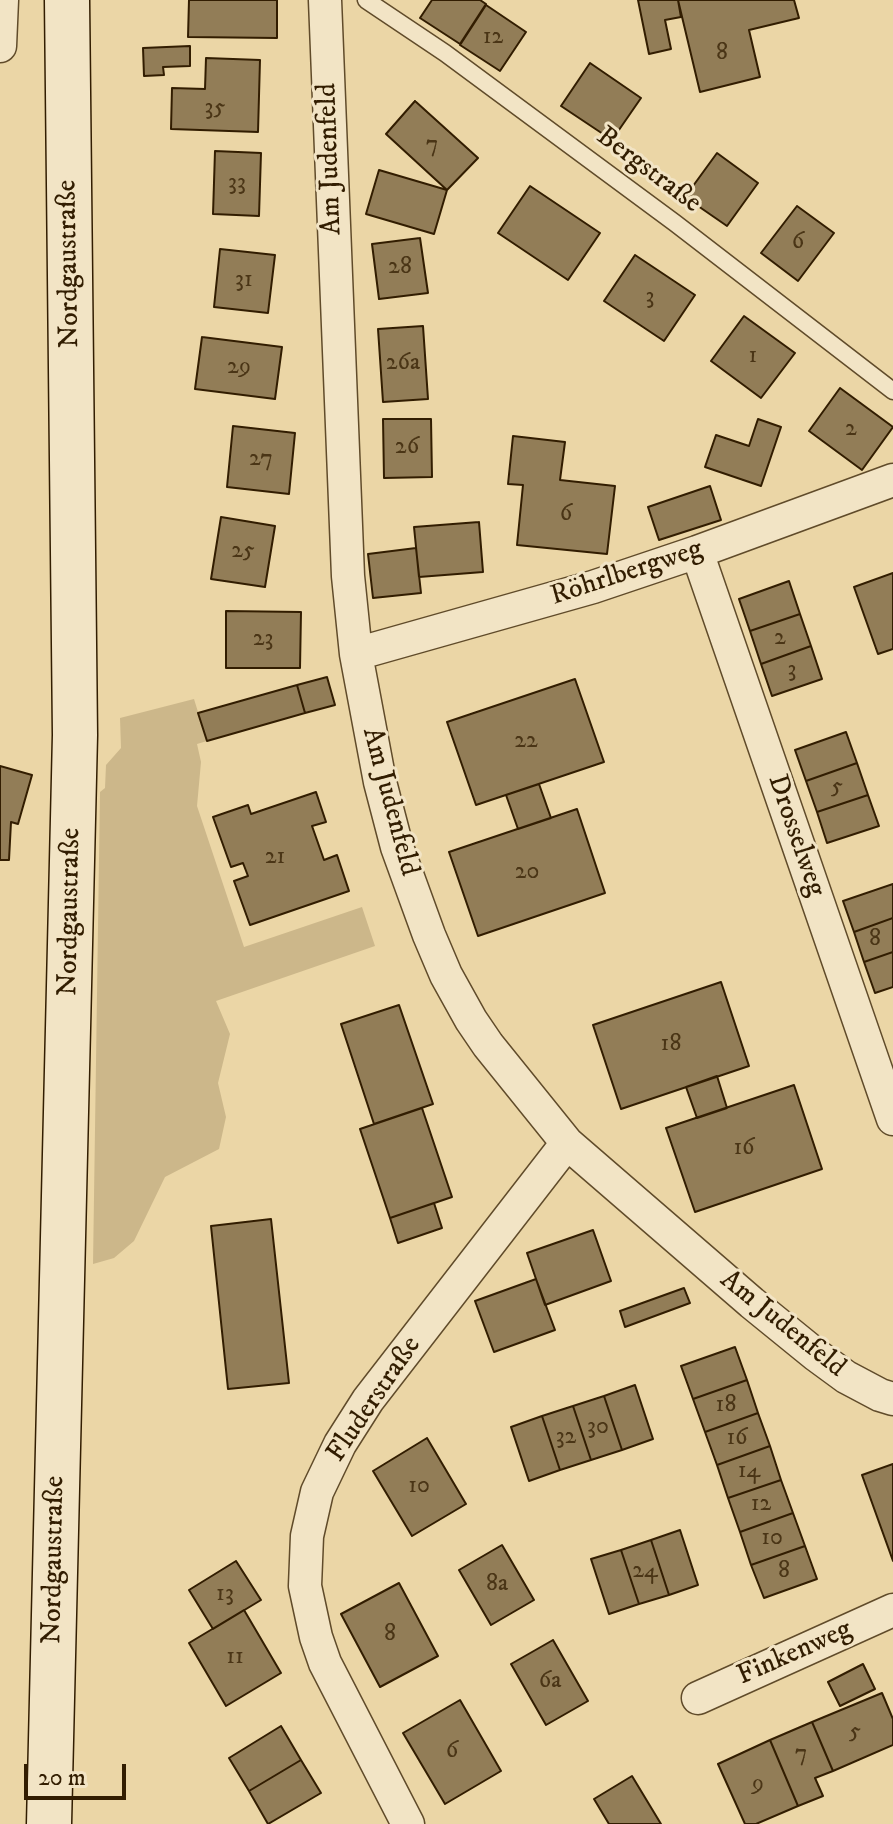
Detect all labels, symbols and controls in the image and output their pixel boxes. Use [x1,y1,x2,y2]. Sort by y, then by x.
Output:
house number: 12 [483,24,503,52]
house number: 8 [716,40,728,68]
street label: Am Judenfeld [312,82,350,236]
house number: 35 [205,95,225,123]
street label: Bergstraße [589,121,707,221]
house number: 7 [426,132,438,160]
house number: 33 [228,170,246,198]
street label: Nordgaustraße [52,180,88,348]
house number: 6 [792,229,804,257]
house number: 28 [388,254,412,282]
house number: 31 [235,267,253,295]
house number: 3 [646,284,654,312]
house number: 1 [749,343,757,371]
house number: 26a [386,350,420,378]
house number: 29 [227,354,251,382]
house number: 2 [845,416,857,444]
house number: 26 [395,434,419,462]
house number: 27 [249,446,273,474]
house number: 6 [560,501,572,529]
street label: Röhrlbergweg [547,534,707,614]
house number: 25 [231,538,255,566]
house number: 2 [774,625,786,653]
house number: 23 [253,626,273,654]
house number: 3 [788,657,796,685]
street label: Am Judenfeld [353,724,425,880]
house number: 22 [514,728,538,756]
street label: Drosselweg [759,771,831,901]
house number: 5 [831,774,843,802]
street label: Nordgaustraße [53,828,89,996]
house number: 21 [265,844,285,872]
house number: 20 [515,859,539,887]
house number: 8 [869,926,881,954]
house number: 18 [661,1031,681,1059]
house number: 16 [733,1135,755,1163]
street label: Am Judenfeld [712,1264,852,1386]
street label: Fluderstraße [321,1331,429,1469]
house number: 18 [716,1392,736,1420]
house number: 30 [587,1414,609,1442]
house number: 32 [556,1424,576,1452]
house number: 16 [726,1425,748,1453]
house number: 14 [738,1458,760,1486]
house number: 10 [408,1473,430,1501]
street label: Nordgaustraße [37,1476,73,1644]
house number: 12 [751,1491,771,1519]
house number: 10 [761,1525,783,1553]
house number: 24 [632,1558,658,1586]
house number: 8 [778,1558,790,1586]
house number: 8a [486,1571,508,1599]
house number: 13 [216,1581,234,1609]
street label: Finkenweg [733,1614,857,1694]
house number: 8 [384,1621,396,1649]
house number: 11 [226,1644,244,1672]
house number: 6a [539,1668,561,1696]
house number: 5 [849,1719,861,1747]
house number: 6 [446,1738,458,1766]
house number: 7 [795,1741,807,1769]
scale bar [28,1748,130,1798]
text: 20 m [38,1763,86,1793]
house number: 9 [752,1771,764,1799]

